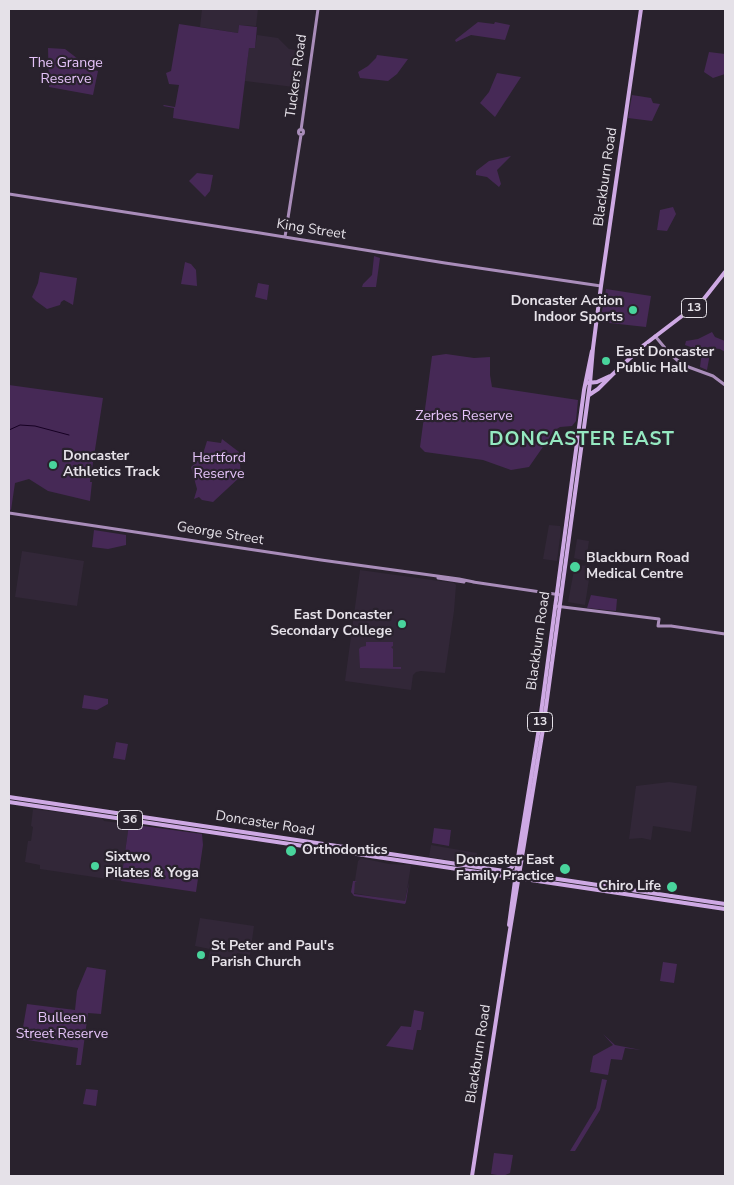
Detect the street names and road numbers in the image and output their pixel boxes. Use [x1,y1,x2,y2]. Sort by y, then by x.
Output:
street label: Tuckers Road [283,33,311,119]
street label: Blackburn Road [591,126,621,228]
street label: King Street [275,216,347,244]
road number: 13 [682,298,706,318]
street label: George Street [175,519,265,549]
street label: Blackburn Road [524,590,554,692]
road number: 13 [528,712,552,732]
street label: Doncaster Road [214,808,316,840]
road number: 36 [118,810,142,830]
street label: Blackburn Road [463,1003,495,1105]

